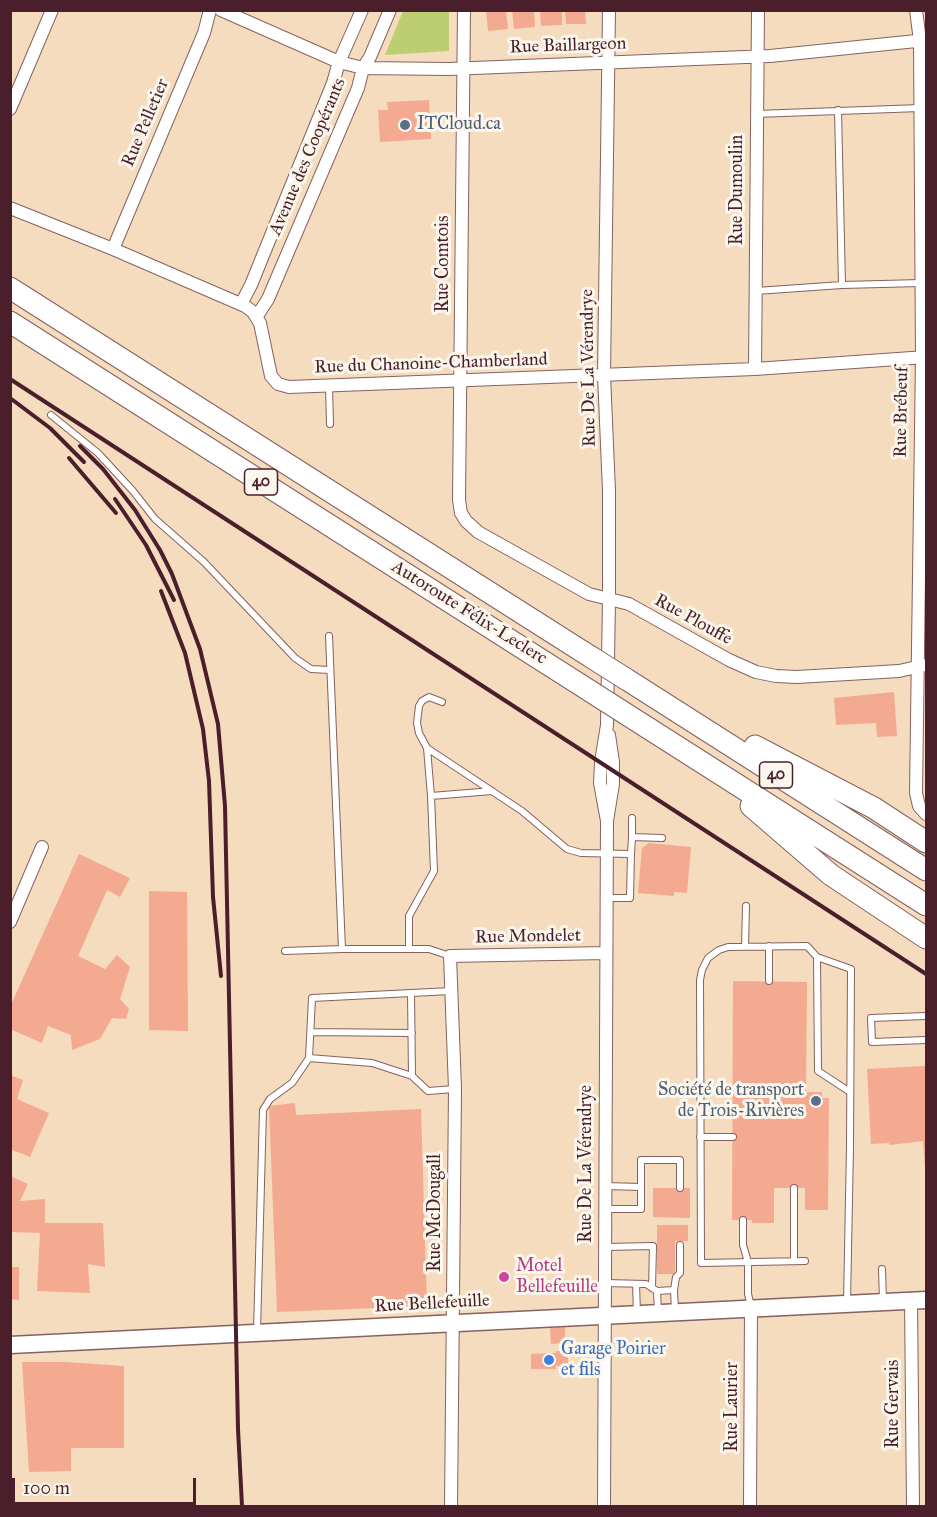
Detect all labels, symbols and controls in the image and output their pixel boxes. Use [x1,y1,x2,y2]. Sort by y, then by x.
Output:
street label: Rue Baillargeon [509,33,627,59]
street label: Avenue des Coopérants [265,75,351,239]
street label: Rue Pelletier [118,76,174,170]
place label: ITCloud.ca [417,114,501,136]
marker: ITCloud.ca [398,118,412,132]
street label: Rue Dumoulin [727,135,749,245]
street label: Rue Comtois [433,215,455,313]
street label: Rue De La Vérendrye [577,289,601,447]
street label: Rue du Chanoine-Chamberland [314,349,548,379]
street label: Rue Brébeuf [890,366,914,458]
road number: 40 [244,469,278,495]
street label: Autoroute Félix-Leclerc [387,556,551,670]
street label: Rue Plouffe [650,590,736,650]
road number: 40 [760,762,792,788]
street label: Rue Mondelet [475,925,581,949]
place label: Société de transport de Trois-Rivières [658,1080,804,1122]
street label: Rue De La Vérendrye [576,1085,598,1243]
marker: Société de transport de Trois-Rivières [809,1094,823,1108]
street label: Rue McDougall [425,1154,447,1272]
place label: Motel Bellefeuille [516,1256,598,1298]
marker: Motel Bellefeuille [497,1270,511,1284]
street label: Rue Bellefeuille [374,1290,490,1318]
place label: Garage Poirier et fils [561,1339,666,1382]
marker: Garage Poirier et fils [542,1353,556,1367]
street label: Rue Gervais [883,1360,905,1448]
street label: Rue Laurier [722,1362,744,1452]
scale bar [15,1466,200,1504]
text: 100 m [23,1477,70,1499]

